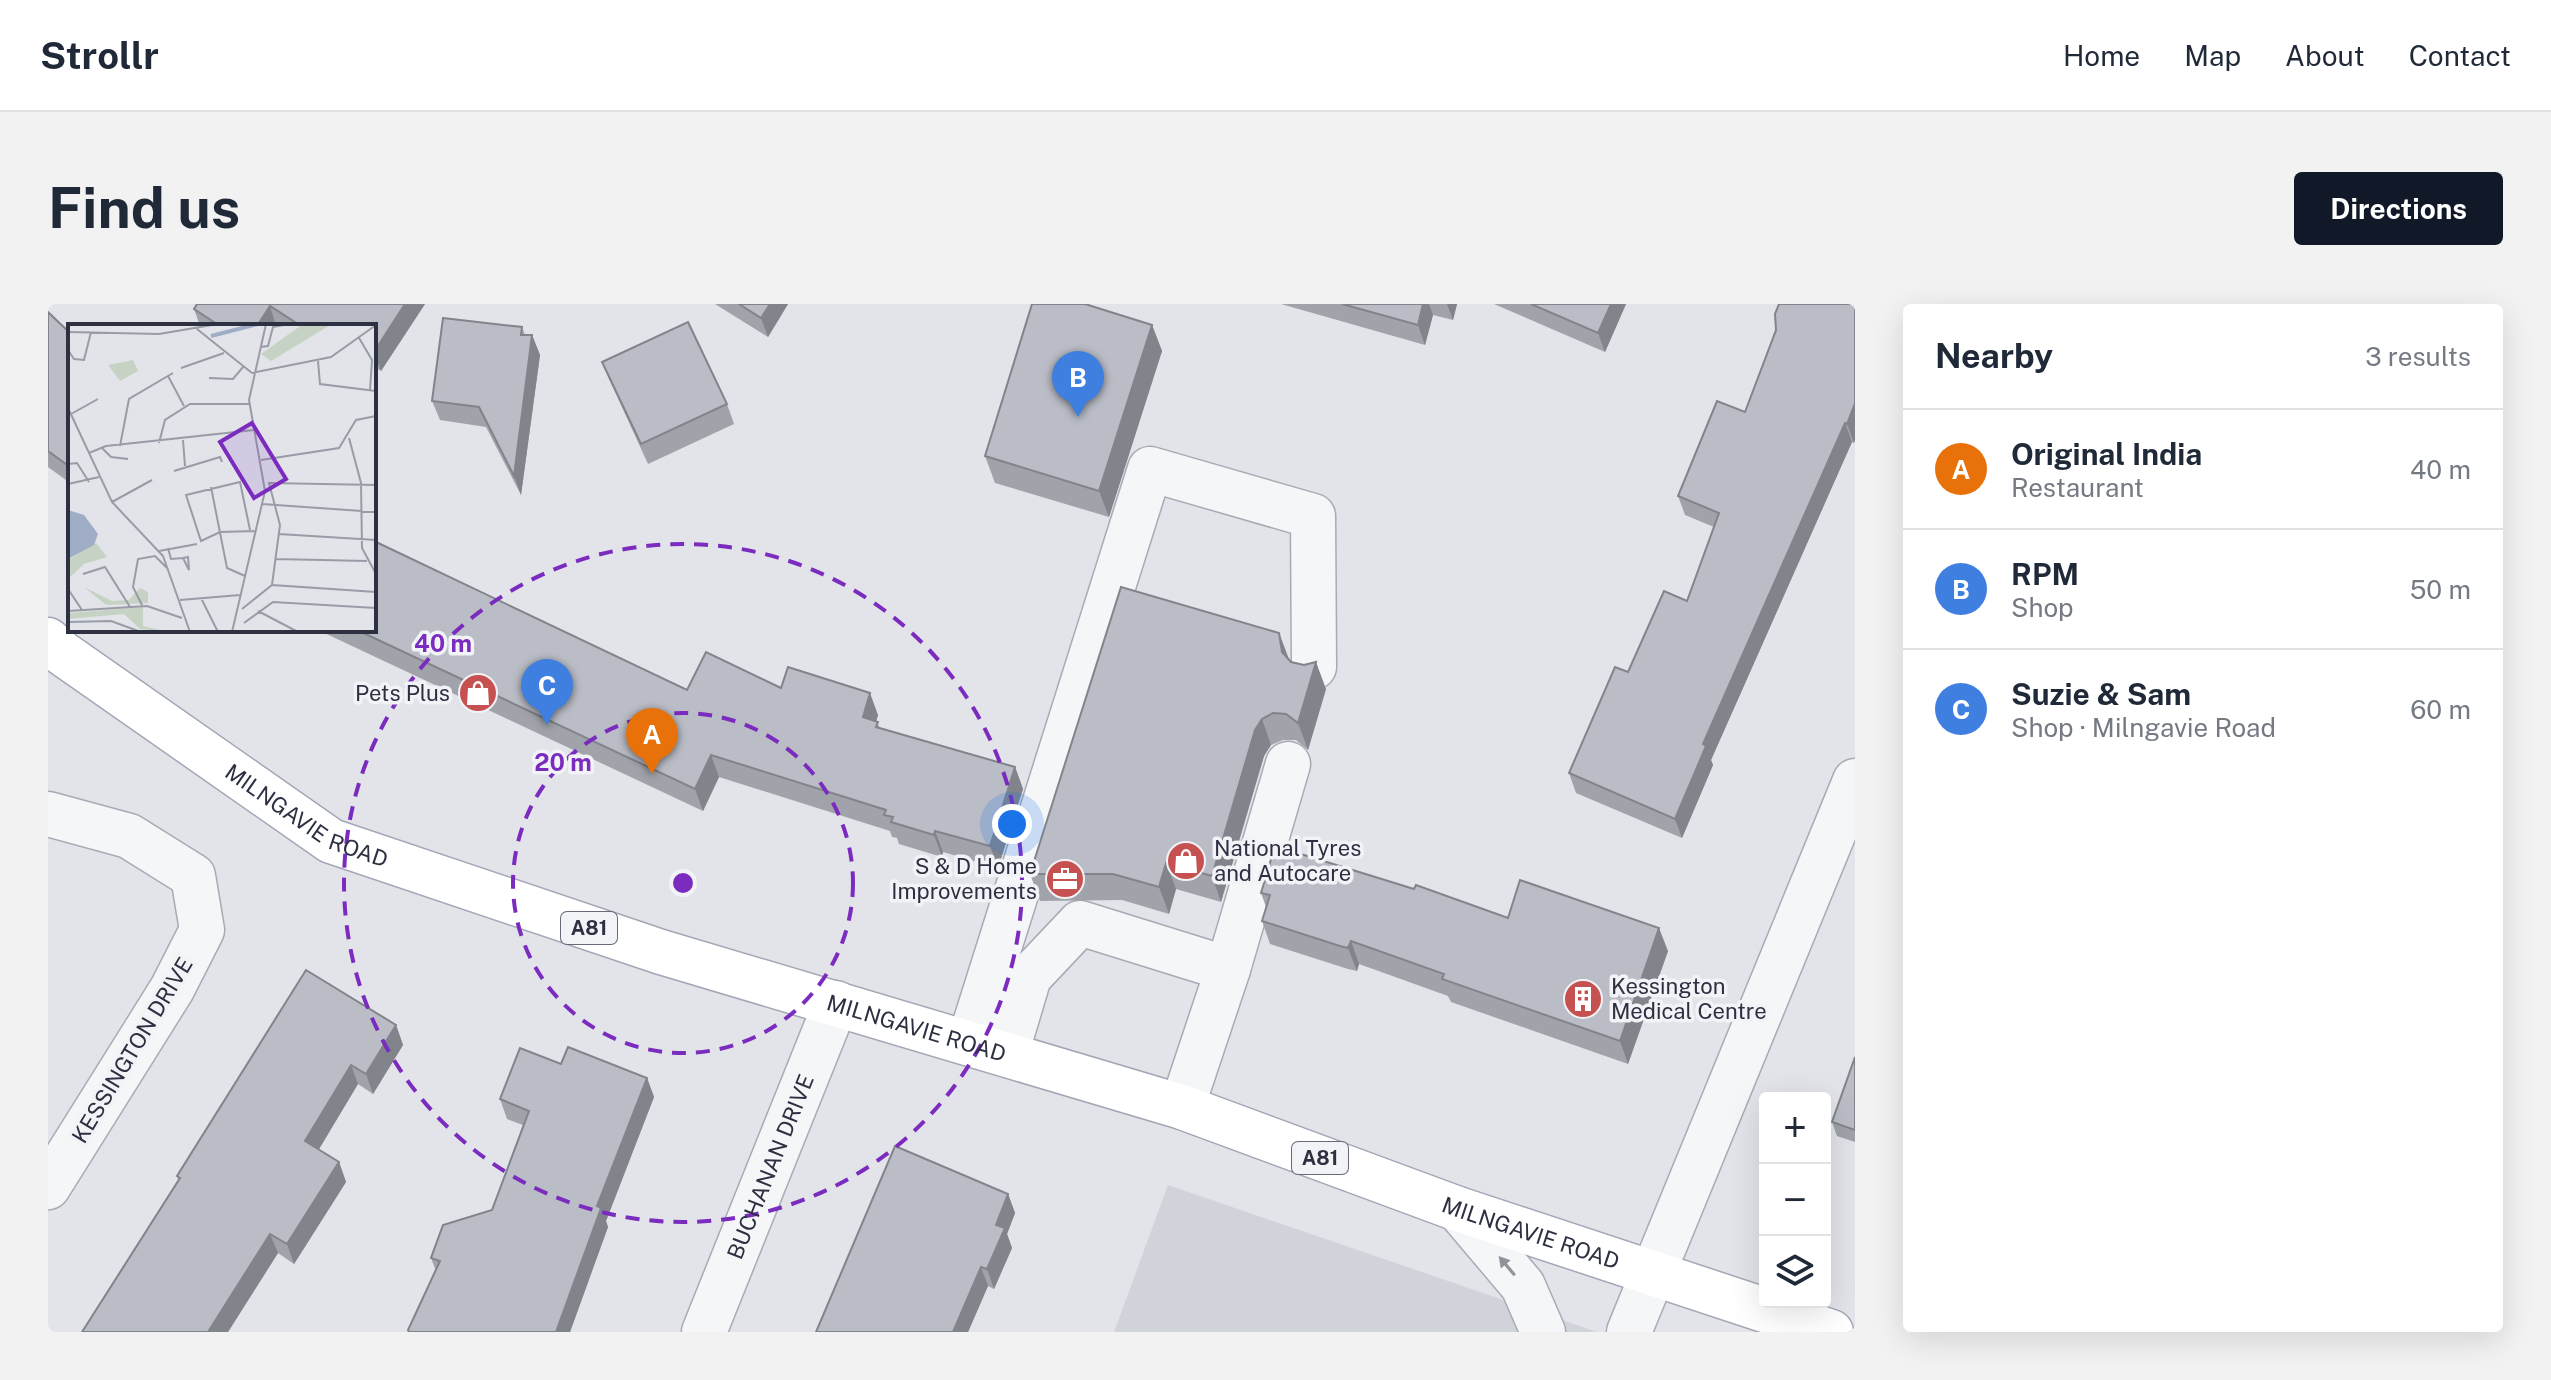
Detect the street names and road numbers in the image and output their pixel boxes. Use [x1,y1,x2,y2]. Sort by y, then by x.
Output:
street label: MILNGAVIE ROAD [220,758,391,872]
road number: A81 [561,912,617,944]
street label: KESSINGTON DRIVE [66,952,198,1148]
street label: MILNGAVIE ROAD [824,989,1009,1067]
street label: BUCHANAN DRIVE [722,1071,819,1263]
road number: A81 [1292,1142,1348,1174]
street label: MILNGAVIE ROAD [1439,1191,1623,1274]

